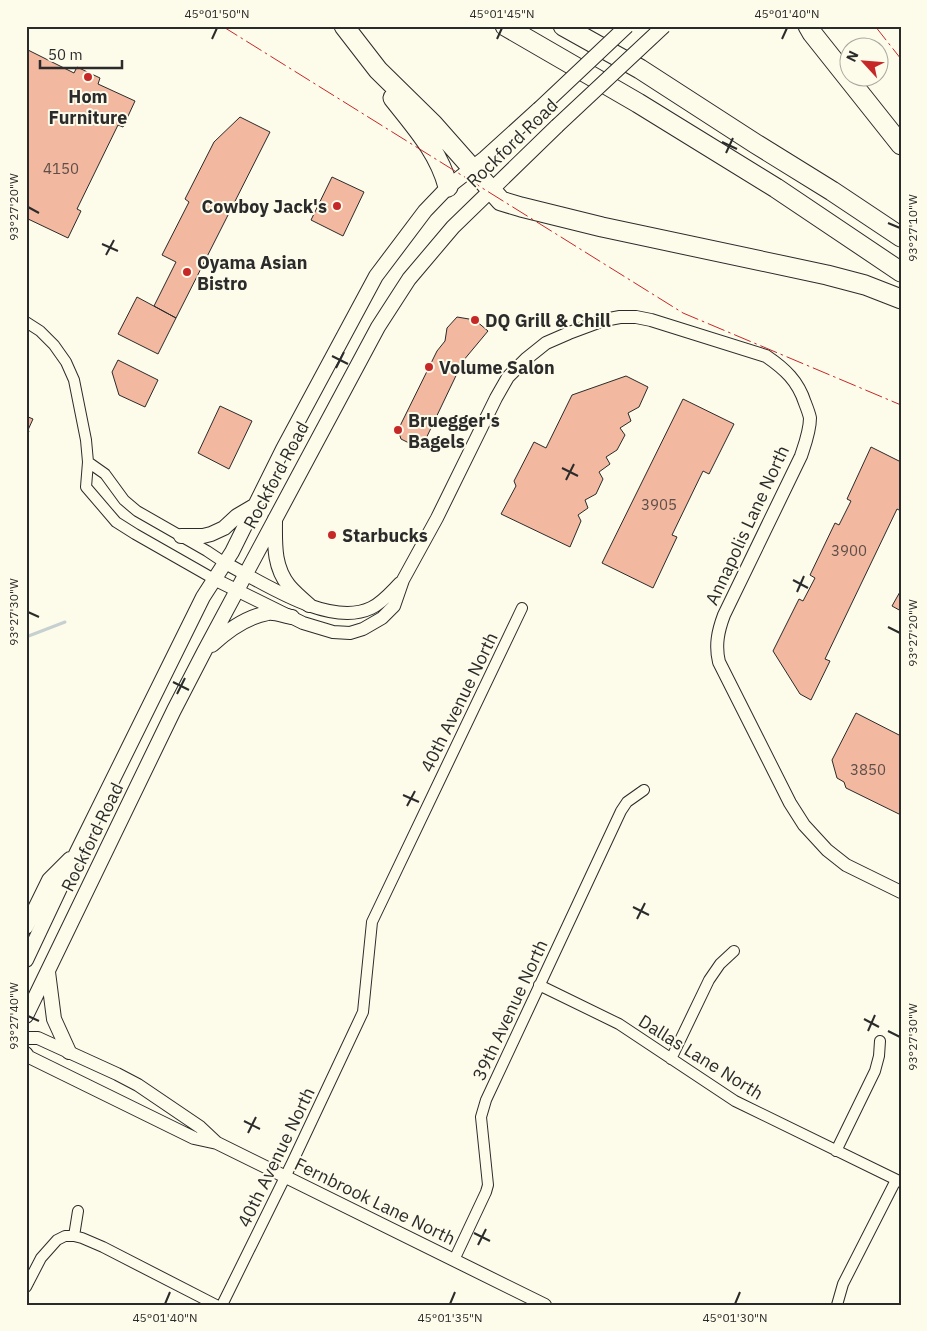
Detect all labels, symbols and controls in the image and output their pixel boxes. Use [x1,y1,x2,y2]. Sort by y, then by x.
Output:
text: 45°01'50"N [184,6,250,21]
text: 45°01'45"N [469,6,535,21]
text: 45°01'40"N [754,6,820,21]
scale bar [40,38,122,70]
north arrow [840,38,890,88]
text: 50 m [48,45,83,64]
text: N [842,48,863,65]
marker: Hom Furniture [82,71,94,83]
place label: Hom Furniture [49,85,127,129]
street label: Rockford Road [461,94,563,192]
house number: 4150 [43,159,79,178]
text: 93°27'20"W [6,173,21,241]
text: 93°27'10"W [905,194,920,262]
place label: Cowboy Jack's [202,195,327,218]
marker: Cowboy Jack's [331,200,343,212]
place label: Oyama Asian Bistro [197,251,308,295]
marker: Oyama Asian Bistro [181,266,193,278]
place label: DQ Grill & Chill [485,309,611,332]
marker: DQ Grill & Chill [469,314,481,326]
place label: Volume Salon [439,356,555,379]
marker: Volume Salon [423,361,435,373]
place label: Bruegger's Bagels [408,409,500,453]
street label: Rockford Road [238,417,314,533]
marker: Bruegger's Bagels [392,424,404,436]
street label: Annapolis Lane North [700,442,794,608]
house number: 3905 [641,495,677,514]
place label: Starbucks [342,524,428,547]
marker: Starbucks [326,529,338,541]
house number: 3900 [831,541,867,560]
text: 93°27'30"W [6,578,21,646]
text: 93°27'20"W [905,599,920,667]
street label: 40th Avenue North [415,628,503,776]
house number: 3850 [850,760,886,779]
street label: Rockford Road [56,779,128,895]
street label: 39th Avenue North [467,936,553,1084]
text: 93°27'40"W [6,982,21,1050]
text: 93°27'30"W [905,1003,920,1071]
street label: Dallas Lane North [634,1009,768,1105]
street label: 40th Avenue North [232,1083,320,1231]
street label: Fernbrook Lane North [291,1152,459,1250]
text: 45°01'40"N [132,1310,198,1325]
text: 45°01'35"N [417,1310,483,1325]
text: 45°01'30"N [702,1310,768,1325]

